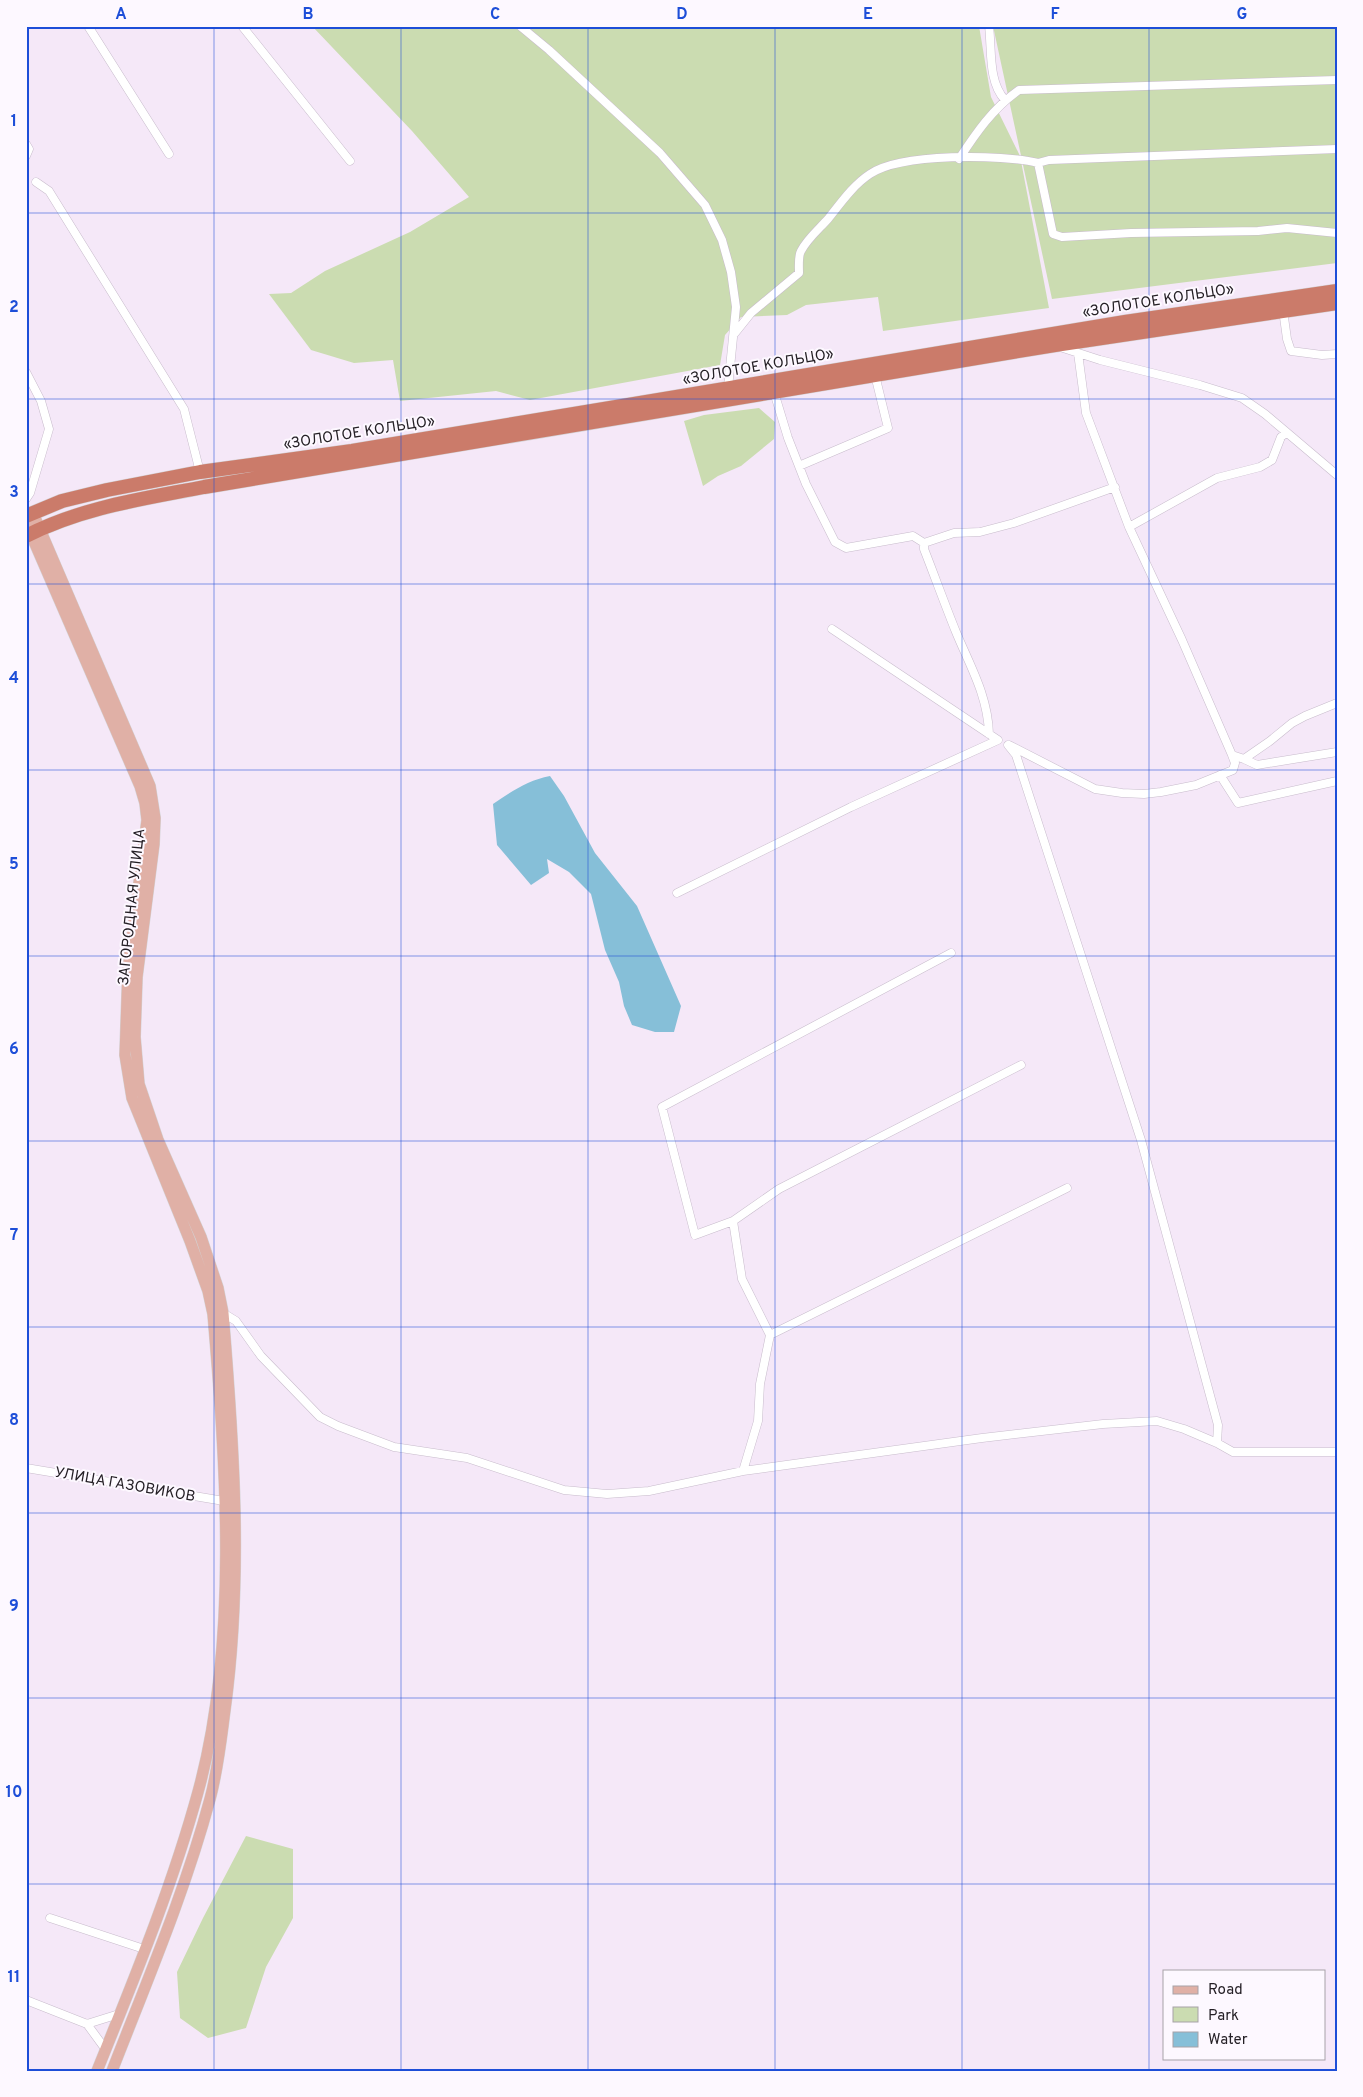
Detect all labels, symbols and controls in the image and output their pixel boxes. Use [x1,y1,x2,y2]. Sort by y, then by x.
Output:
text: A [115,5,127,25]
text: B [302,5,314,25]
text: C [490,5,500,25]
text: D [676,5,688,25]
text: E [863,5,873,25]
text: F [1050,5,1060,25]
text: G [1237,5,1247,25]
text: 1 [11,112,17,132]
street label: «ЗОЛОТОЕ КОЛЬЦО» [1081,280,1236,323]
text: 2 [9,298,19,318]
street label: «ЗОЛОТОЕ КОЛЬЦО» [681,345,835,390]
street label: «ЗОЛОТОЕ КОЛЬЦО» [282,412,437,455]
text: 3 [9,483,19,503]
text: 4 [9,669,19,689]
street label: ЗАГОРОДНАЯ УЛИЦА [115,828,150,987]
text: 5 [9,855,19,875]
text: 6 [9,1040,19,1060]
text: 7 [10,1226,18,1246]
text: 8 [9,1411,19,1431]
street label: УЛИЦА ГАЗОВИКОВ [53,1464,197,1507]
text: 9 [9,1597,19,1617]
text: 10 [6,1783,22,1803]
text: 11 [8,1968,20,1988]
legend [1163,1970,1326,2060]
text: Road [1208,1981,1243,2000]
text: Park [1208,2007,1239,2026]
text: Water [1208,2031,1248,2050]

